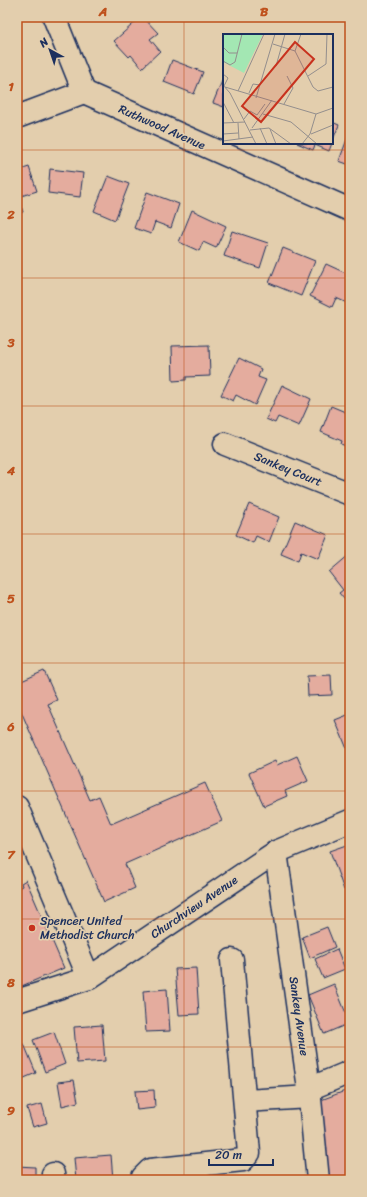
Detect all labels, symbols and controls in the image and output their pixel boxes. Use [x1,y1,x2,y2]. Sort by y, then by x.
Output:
text: A [98,0,107,23]
text: B [260,0,269,23]
north arrow [30,30,70,70]
text: N [34,33,53,53]
inset map [223,34,333,144]
text: 1 [8,75,14,98]
street label: Ruthwood Avenue [115,98,209,156]
text: 2 [6,203,15,226]
text: 3 [6,331,15,354]
street label: Sankey Court [251,445,325,493]
text: 4 [6,459,16,482]
text: 5 [7,587,15,610]
text: 6 [6,715,15,738]
text: 7 [7,843,16,866]
street label: Churchview Avenue [146,869,243,945]
place label: Spencer United Methodist Church [40,910,135,946]
marker: Spencer United Methodist Church [27,923,37,933]
text: 8 [6,971,15,994]
street label: Sankey Avenue [283,975,315,1057]
text: 9 [7,1099,15,1122]
scale bar [209,1141,273,1167]
text: 20 m [215,1144,242,1166]

